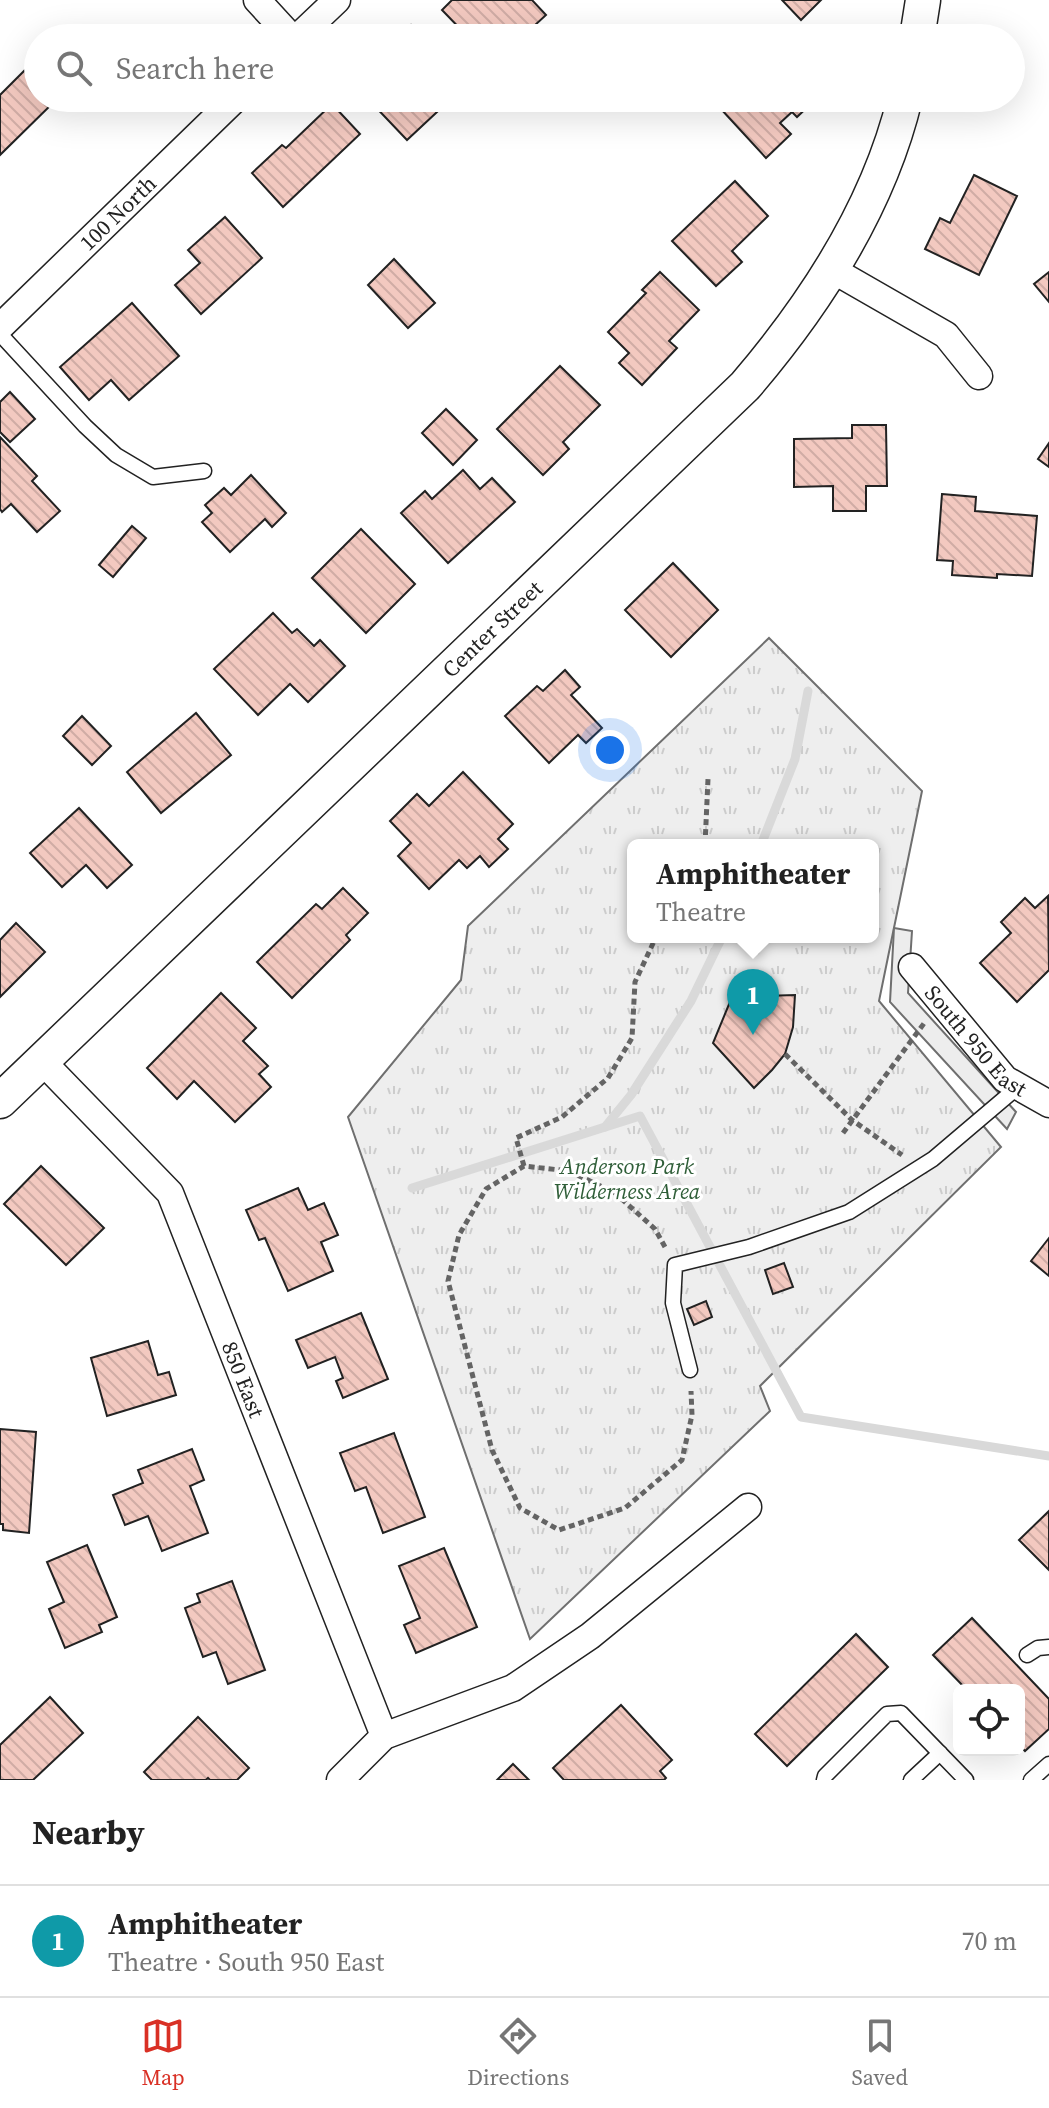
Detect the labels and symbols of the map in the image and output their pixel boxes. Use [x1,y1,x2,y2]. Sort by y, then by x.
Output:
street label: 100 North [73,168,163,257]
street label: Center Street [435,573,549,684]
your location [590,730,630,770]
pin: 1 [727,969,779,1035]
street label: South 950 East [918,979,1033,1104]
park label: Anderson Park Wilderness Area [554,1151,701,1206]
street label: 850 East [215,1337,272,1422]

